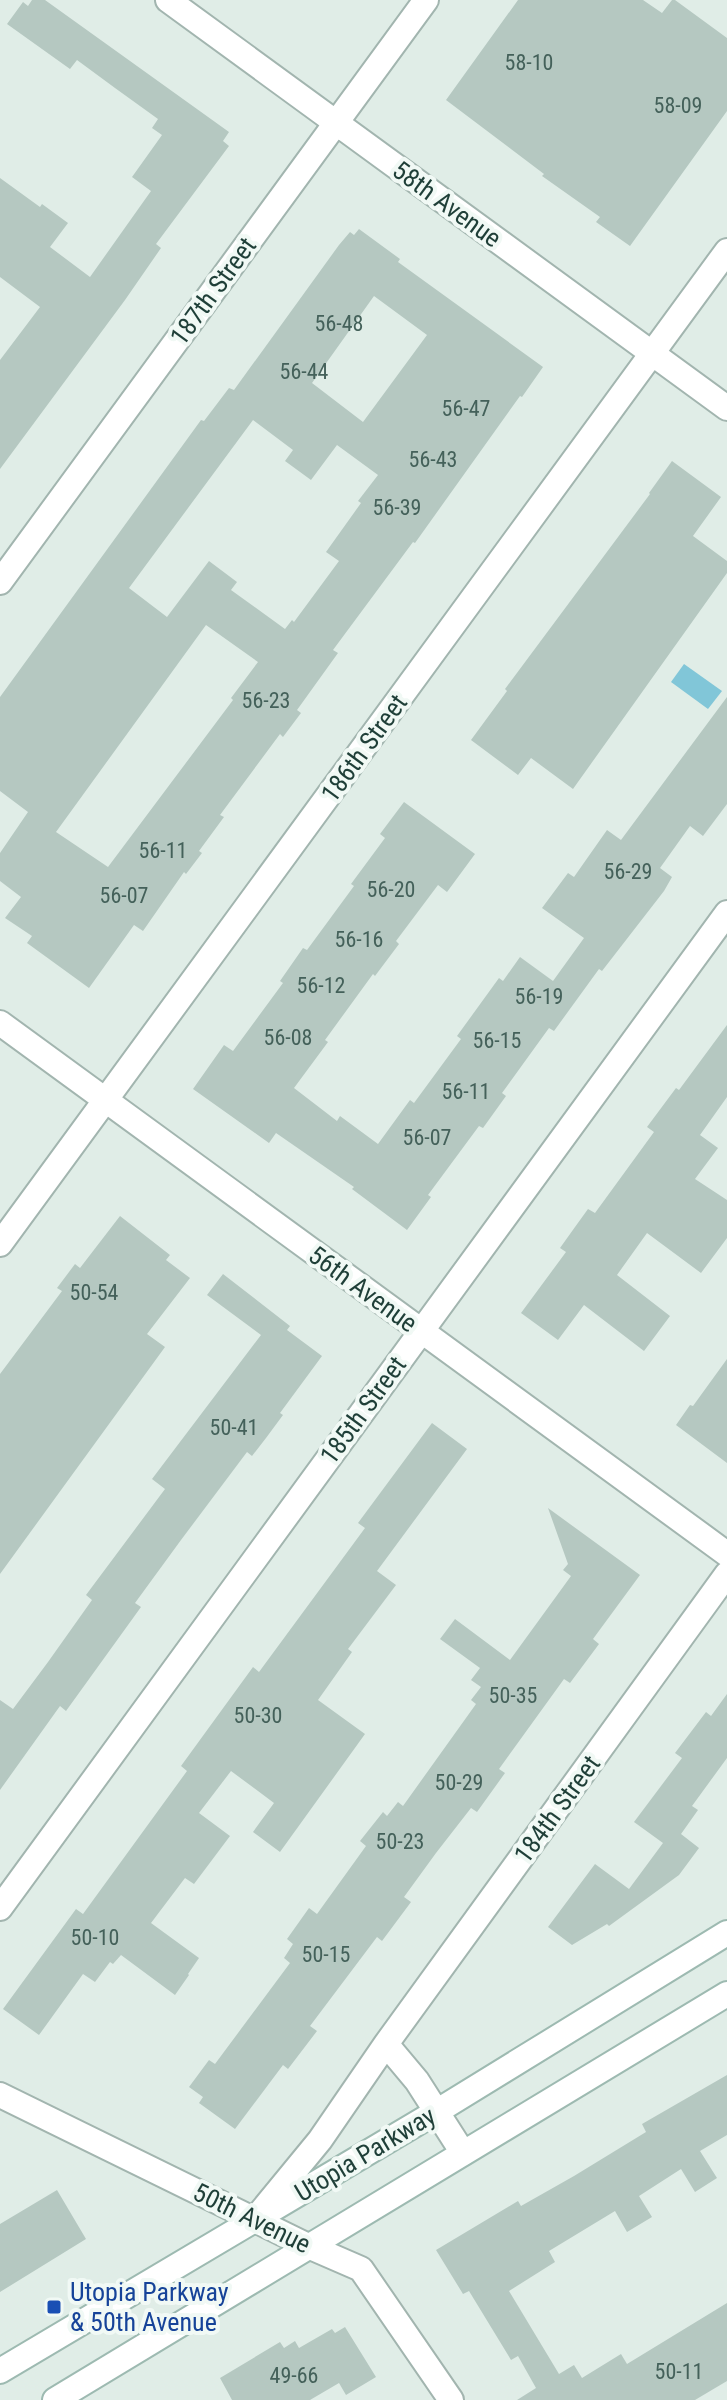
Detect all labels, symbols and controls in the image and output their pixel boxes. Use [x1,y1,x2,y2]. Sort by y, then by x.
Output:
house number: 58-10 [505,50,553,75]
house number: 58-09 [654,93,702,118]
street label: 58th Avenue [387,155,507,253]
street label: 187th Street [164,231,262,351]
house number: 56-48 [315,311,363,336]
house number: 56-44 [280,359,329,384]
house number: 56-47 [442,396,490,421]
house number: 56-43 [409,447,457,472]
house number: 56-39 [373,495,421,520]
house number: 56-23 [242,688,290,713]
street label: 186th Street [315,688,413,808]
house number: 56-11 [139,838,187,863]
house number: 56-29 [604,859,652,884]
house number: 56-20 [367,877,415,902]
house number: 56-07 [100,883,148,908]
house number: 56-16 [335,927,383,952]
house number: 56-12 [297,973,345,998]
house number: 56-19 [515,984,563,1009]
house number: 56-08 [264,1025,312,1050]
house number: 56-15 [473,1028,521,1053]
house number: 56-11 [442,1079,490,1104]
house number: 56-07 [403,1125,451,1150]
street label: 56th Avenue [303,1240,423,1338]
house number: 50-54 [70,1280,119,1305]
street label: 185th Street [314,1350,412,1470]
house number: 50-41 [210,1415,258,1440]
house number: 50-35 [489,1683,537,1708]
house number: 50-30 [234,1703,282,1728]
street label: 184th Street [508,1749,606,1869]
house number: 50-29 [435,1770,483,1795]
house number: 50-23 [376,1829,424,1854]
house number: 50-10 [71,1925,119,1950]
house number: 50-15 [302,1942,350,1967]
street label: Utopia Parkway [289,2100,441,2208]
street label: 50th Avenue [188,2177,316,2259]
place label: Utopia Parkway & 50th Avenue [70,2277,229,2337]
marker: Utopia Parkway & 50th Avenue [45,2298,63,2316]
house number: 50-11 [655,2359,703,2384]
house number: 49-66 [270,2363,318,2388]

